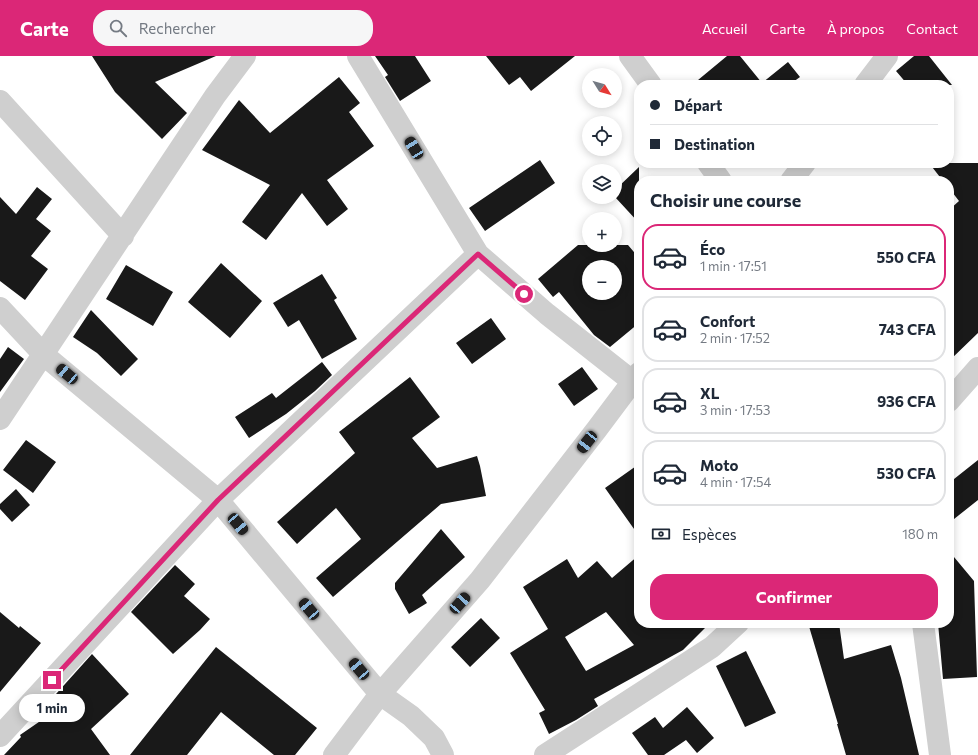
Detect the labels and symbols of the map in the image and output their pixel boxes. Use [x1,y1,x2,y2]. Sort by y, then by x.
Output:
north arrow [582,68,622,108]
car [403,135,425,161]
route start [515,285,533,303]
car [54,362,80,386]
car [575,429,599,455]
car [226,511,250,537]
car [448,590,472,616]
car [297,596,321,622]
car [347,656,371,682]
route end [43,671,61,689]
callout: 1 min [19,694,85,722]

